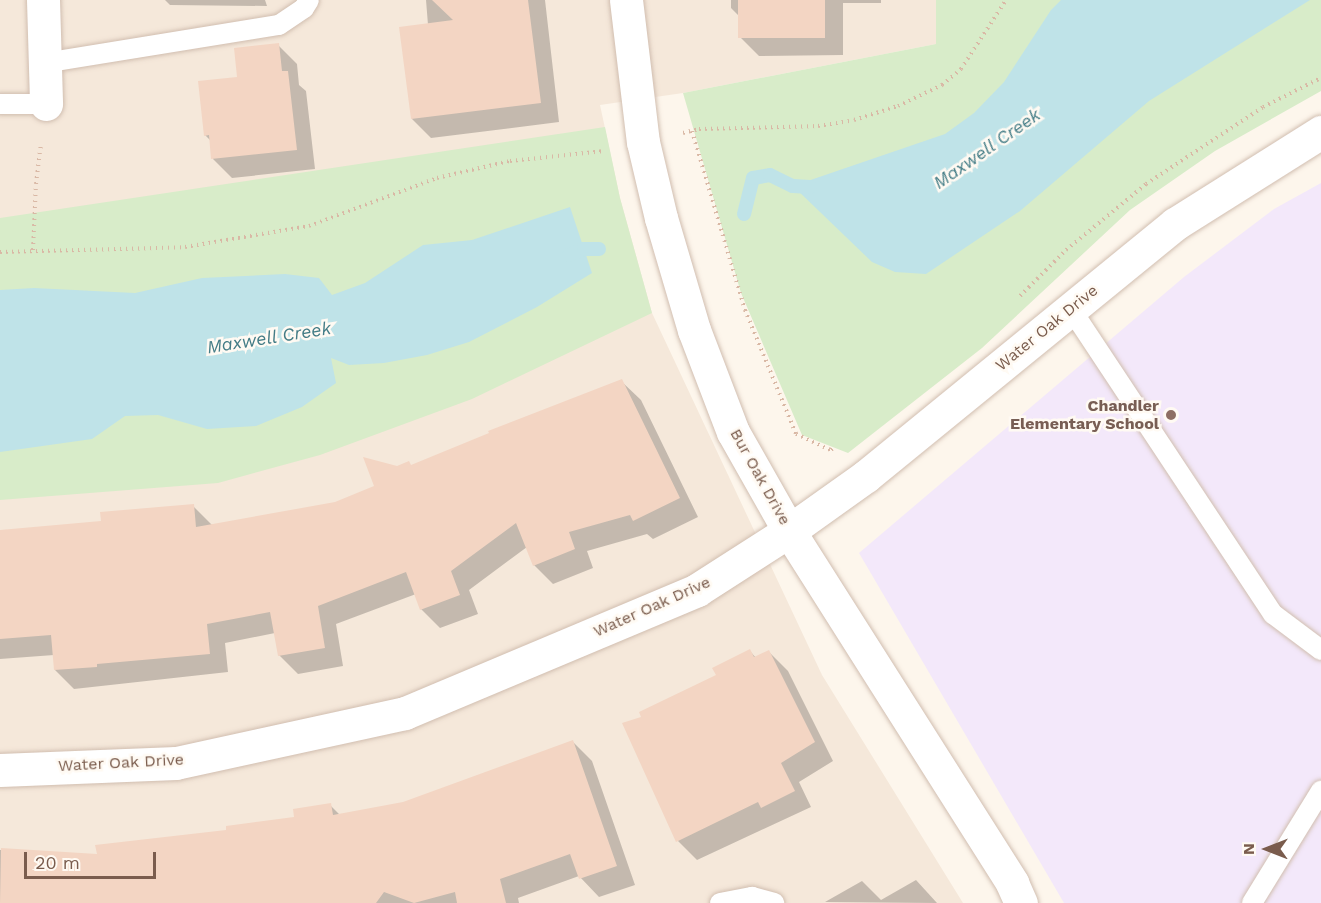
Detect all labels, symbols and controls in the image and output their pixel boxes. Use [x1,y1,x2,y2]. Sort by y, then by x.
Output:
water label: Maxwell Creek [929,104,1045,194]
street label: Water Oak Drive [992,281,1102,375]
water label: Maxwell Creek [205,317,333,359]
place label: Chandler Elementary School [1010,396,1159,434]
marker: Chandler Elementary School [1164,408,1178,422]
street label: Bur Oak Drive [726,425,794,529]
street label: Water Oak Drive [590,572,714,642]
street label: Water Oak Drive [57,750,185,776]
north arrow [1237,819,1297,879]
scale bar [27,840,159,878]
text: N [1239,843,1258,855]
text: 20 m [35,852,80,873]

